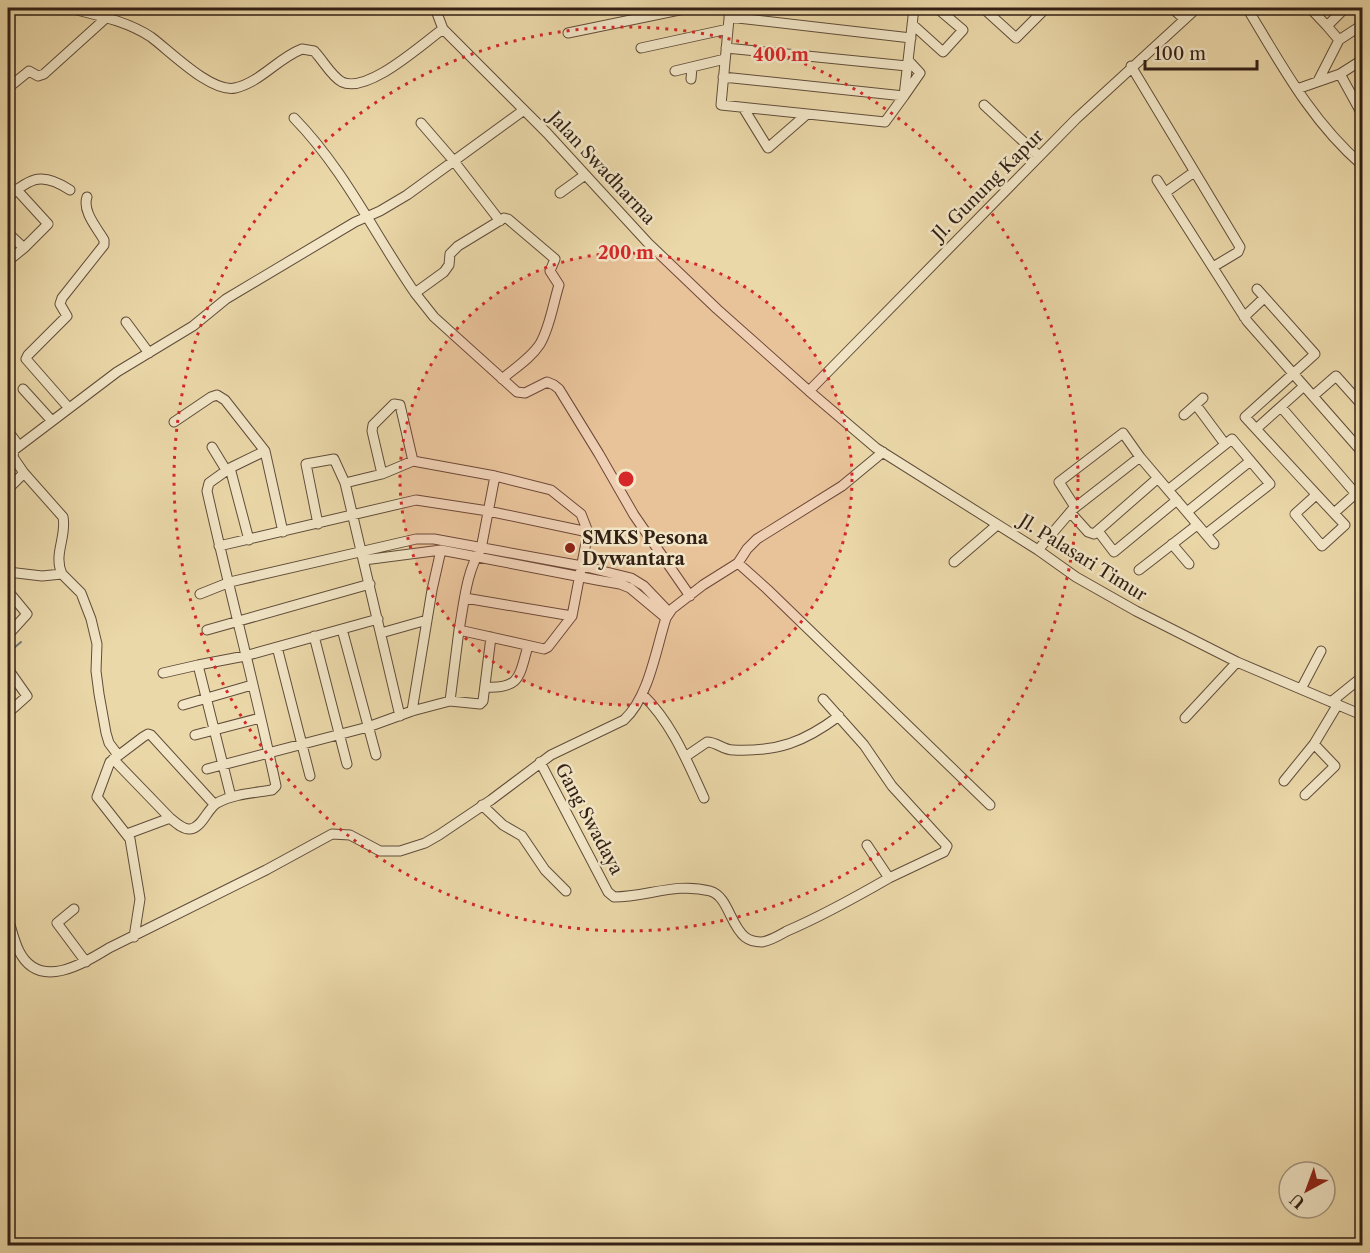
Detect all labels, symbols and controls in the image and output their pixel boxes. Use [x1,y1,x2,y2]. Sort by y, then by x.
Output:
scale bar [1145,33,1258,71]
text: 100 m [1154,43,1206,65]
text: 400 m [753,44,809,66]
street label: Jalan Swadharma [542,105,660,229]
street label: Jl. Gunung Kapur [926,125,1048,247]
text: 200 m [598,242,654,264]
centre of rings [616,469,636,489]
street label: Jl. Palasari Timur [1013,508,1151,606]
place label: SMKS Pesona Dywantara [582,527,709,570]
marker: SMKS Pesona Dywantara [563,541,577,555]
street label: Gang Swadaya [550,759,628,879]
north arrow [1277,1160,1337,1220]
text: U [1286,1190,1309,1213]

